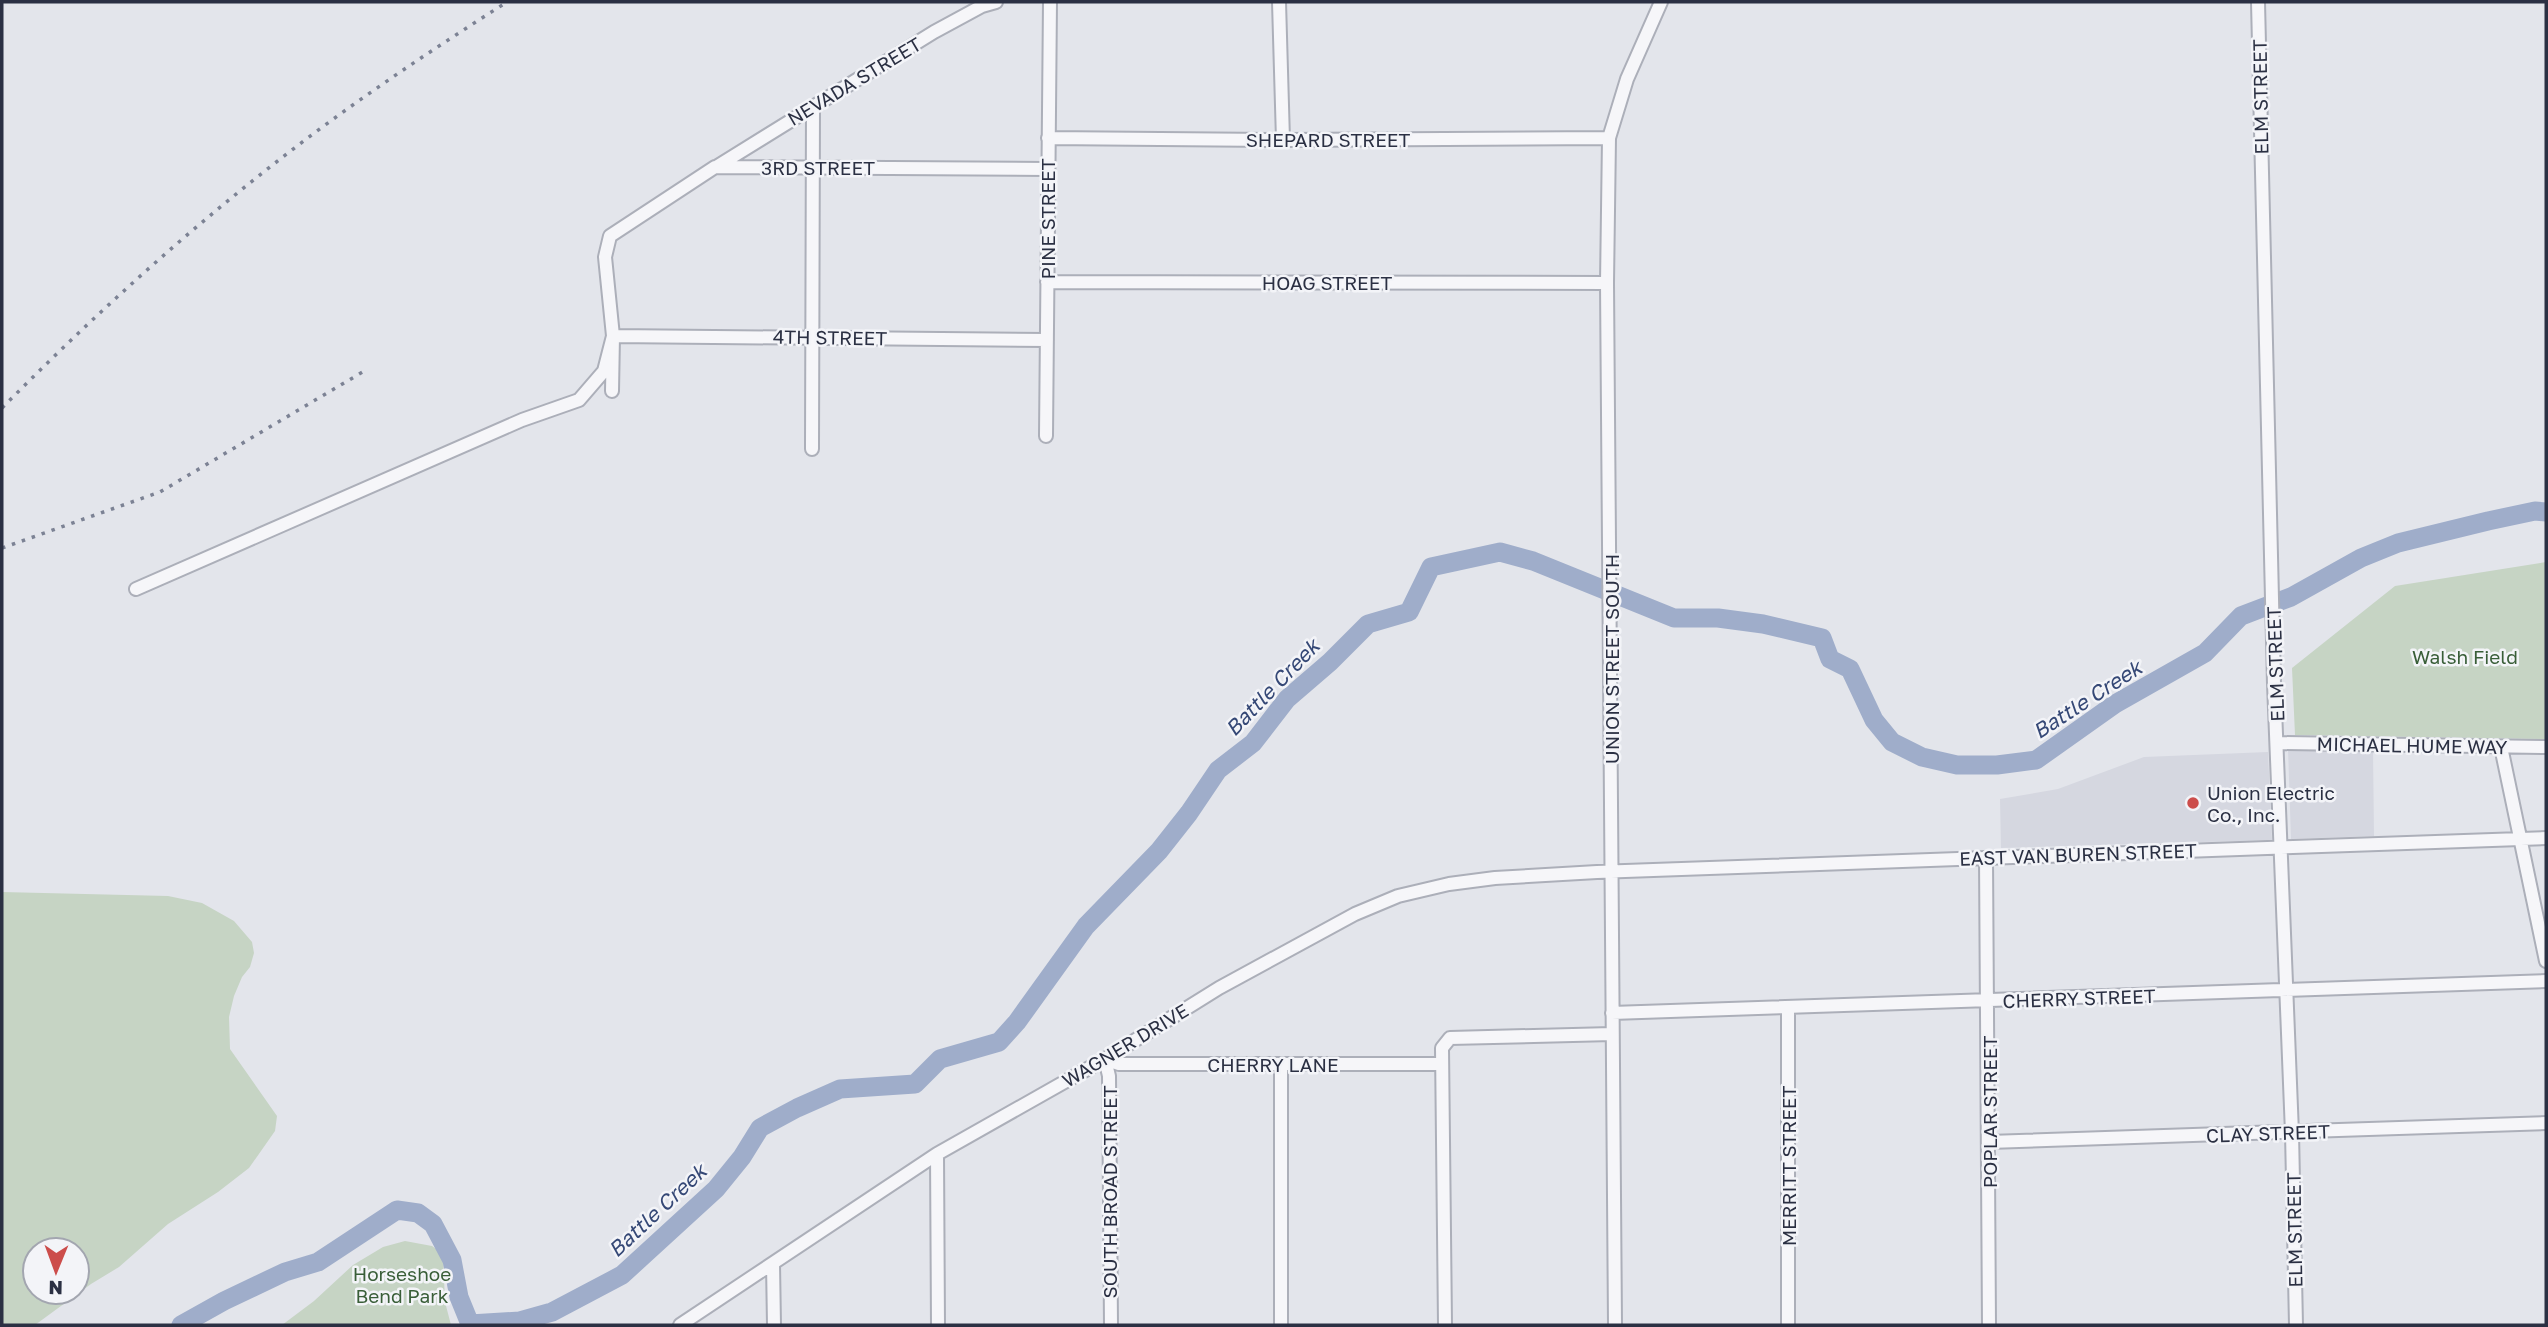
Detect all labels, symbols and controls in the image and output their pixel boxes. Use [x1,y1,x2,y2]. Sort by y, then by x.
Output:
street label: NEVADA STREET [783,32,925,130]
street label: ELM STREET [2247,39,2273,155]
street label: SHEPARD STREET [1246,128,1411,151]
street label: 3RD STREET [761,156,875,179]
street label: PINE STREET [1036,158,1059,280]
street label: HOAG STREET [1262,271,1392,294]
street label: 4TH STREET [773,325,888,350]
street label: UNION STREET SOUTH [1600,554,1623,764]
street label: ELM STREET [2261,606,2289,722]
water label: Battle Creek [1219,632,1326,741]
park label: Walsh Field [2412,645,2518,668]
water label: Battle Creek [2028,653,2148,744]
street label: MICHAEL HUME WAY [2316,732,2508,758]
place label: Union Electric Co., Inc. [2207,781,2335,826]
marker: Union Electric Co., Inc. [2185,795,2201,811]
street label: EAST VAN BUREN STREET [1959,838,2197,870]
street label: CHERRY STREET [2002,984,2156,1012]
street label: WAGNER DRIVE [1058,998,1192,1092]
street label: POPLAR STREET [1978,1035,2001,1188]
street label: CHERRY LANE [1207,1053,1339,1076]
street label: SOUTH BROAD STREET [1098,1085,1121,1299]
street label: MERRITT STREET [1777,1085,1800,1246]
street label: CLAY STREET [2206,1119,2331,1147]
water label: Battle Creek [603,1157,713,1262]
street label: ELM STREET [2281,1172,2307,1288]
north arrow [21,1236,91,1306]
park label: Horseshoe Bend Park [353,1262,451,1307]
text: N [48,1277,63,1300]

